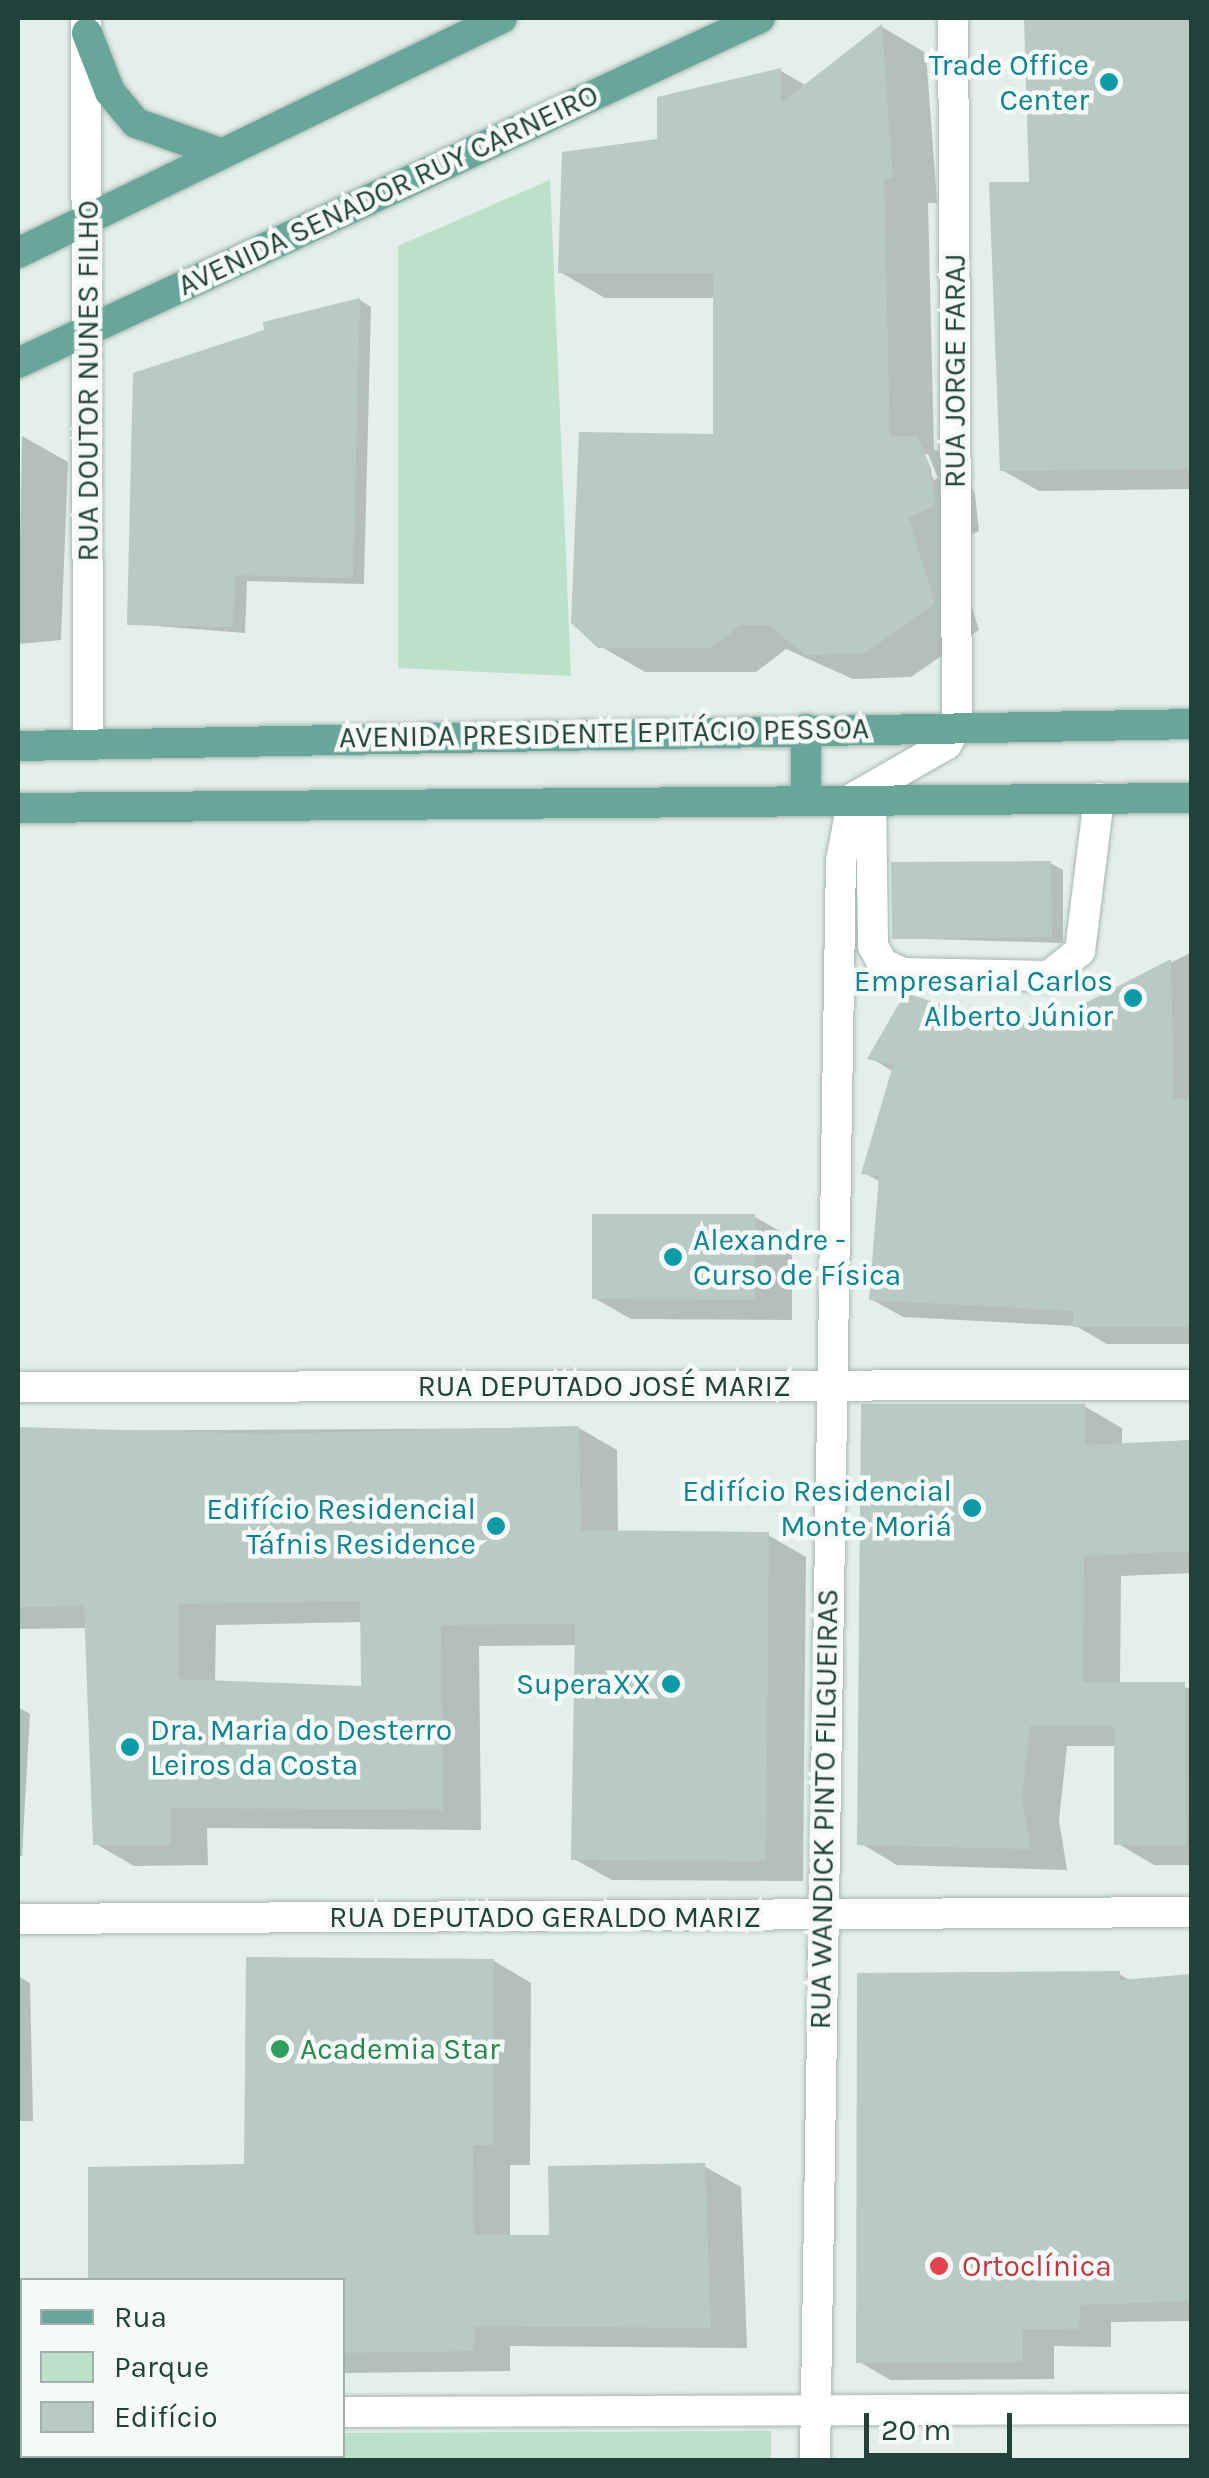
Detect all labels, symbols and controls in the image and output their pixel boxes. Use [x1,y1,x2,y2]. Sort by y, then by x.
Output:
place label: Trade Office Center [929,47,1089,118]
marker: Trade Office Center [1098,71,1120,93]
street label: AVENIDA SENADOR RUY CARNEIRO [172,77,604,303]
street label: RUA DOUTOR NUNES FILHO [70,200,106,562]
street label: RUA JORGE FARAJ [937,254,973,488]
street label: AVENIDA PRESIDENTE EPITÁCIO PESSOA [339,710,869,756]
place label: Empresarial Carlos Alberto Júnior [854,963,1113,1034]
marker: Empresarial Carlos Alberto Júnior [1122,987,1144,1009]
place label: Alexandre - Curso de Física [693,1222,901,1292]
marker: Alexandre - Curso de Física [662,1246,684,1268]
street label: RUA DEPUTADO JOSÉ MARIZ [417,1368,791,1404]
place label: Edifício Residencial Monte Moriá [682,1473,952,1544]
place label: Edifício Residencial Táfnis Residence [206,1491,476,1562]
marker: Edifício Residencial Monte Moriá [961,1497,983,1519]
marker: Edifício Residencial Táfnis Residence [485,1515,507,1537]
street label: RUA WANDICK PINTO FILGUEIRAS [802,1588,846,2030]
place label: SuperaXX [516,1666,651,1702]
marker: SuperaXX [660,1673,682,1695]
place label: Dra. Maria do Desterro Leiros da Costa [150,1712,452,1782]
marker: Dra. Maria do Desterro Leiros da Costa [119,1736,141,1758]
street label: RUA DEPUTADO GERALDO MARIZ [329,1899,761,1935]
place label: Academia Star [300,2031,500,2067]
marker: Academia Star [269,2038,291,2060]
place label: Ortoclínica [962,2248,1112,2284]
marker: Ortoclínica [926,2253,952,2279]
legend [20,2278,345,2458]
text: Rua [114,2299,167,2335]
text: Parque [114,2349,209,2385]
scale bar [869,2393,1016,2455]
text: Edifício [114,2399,218,2435]
text: 20 m [881,2412,951,2448]

